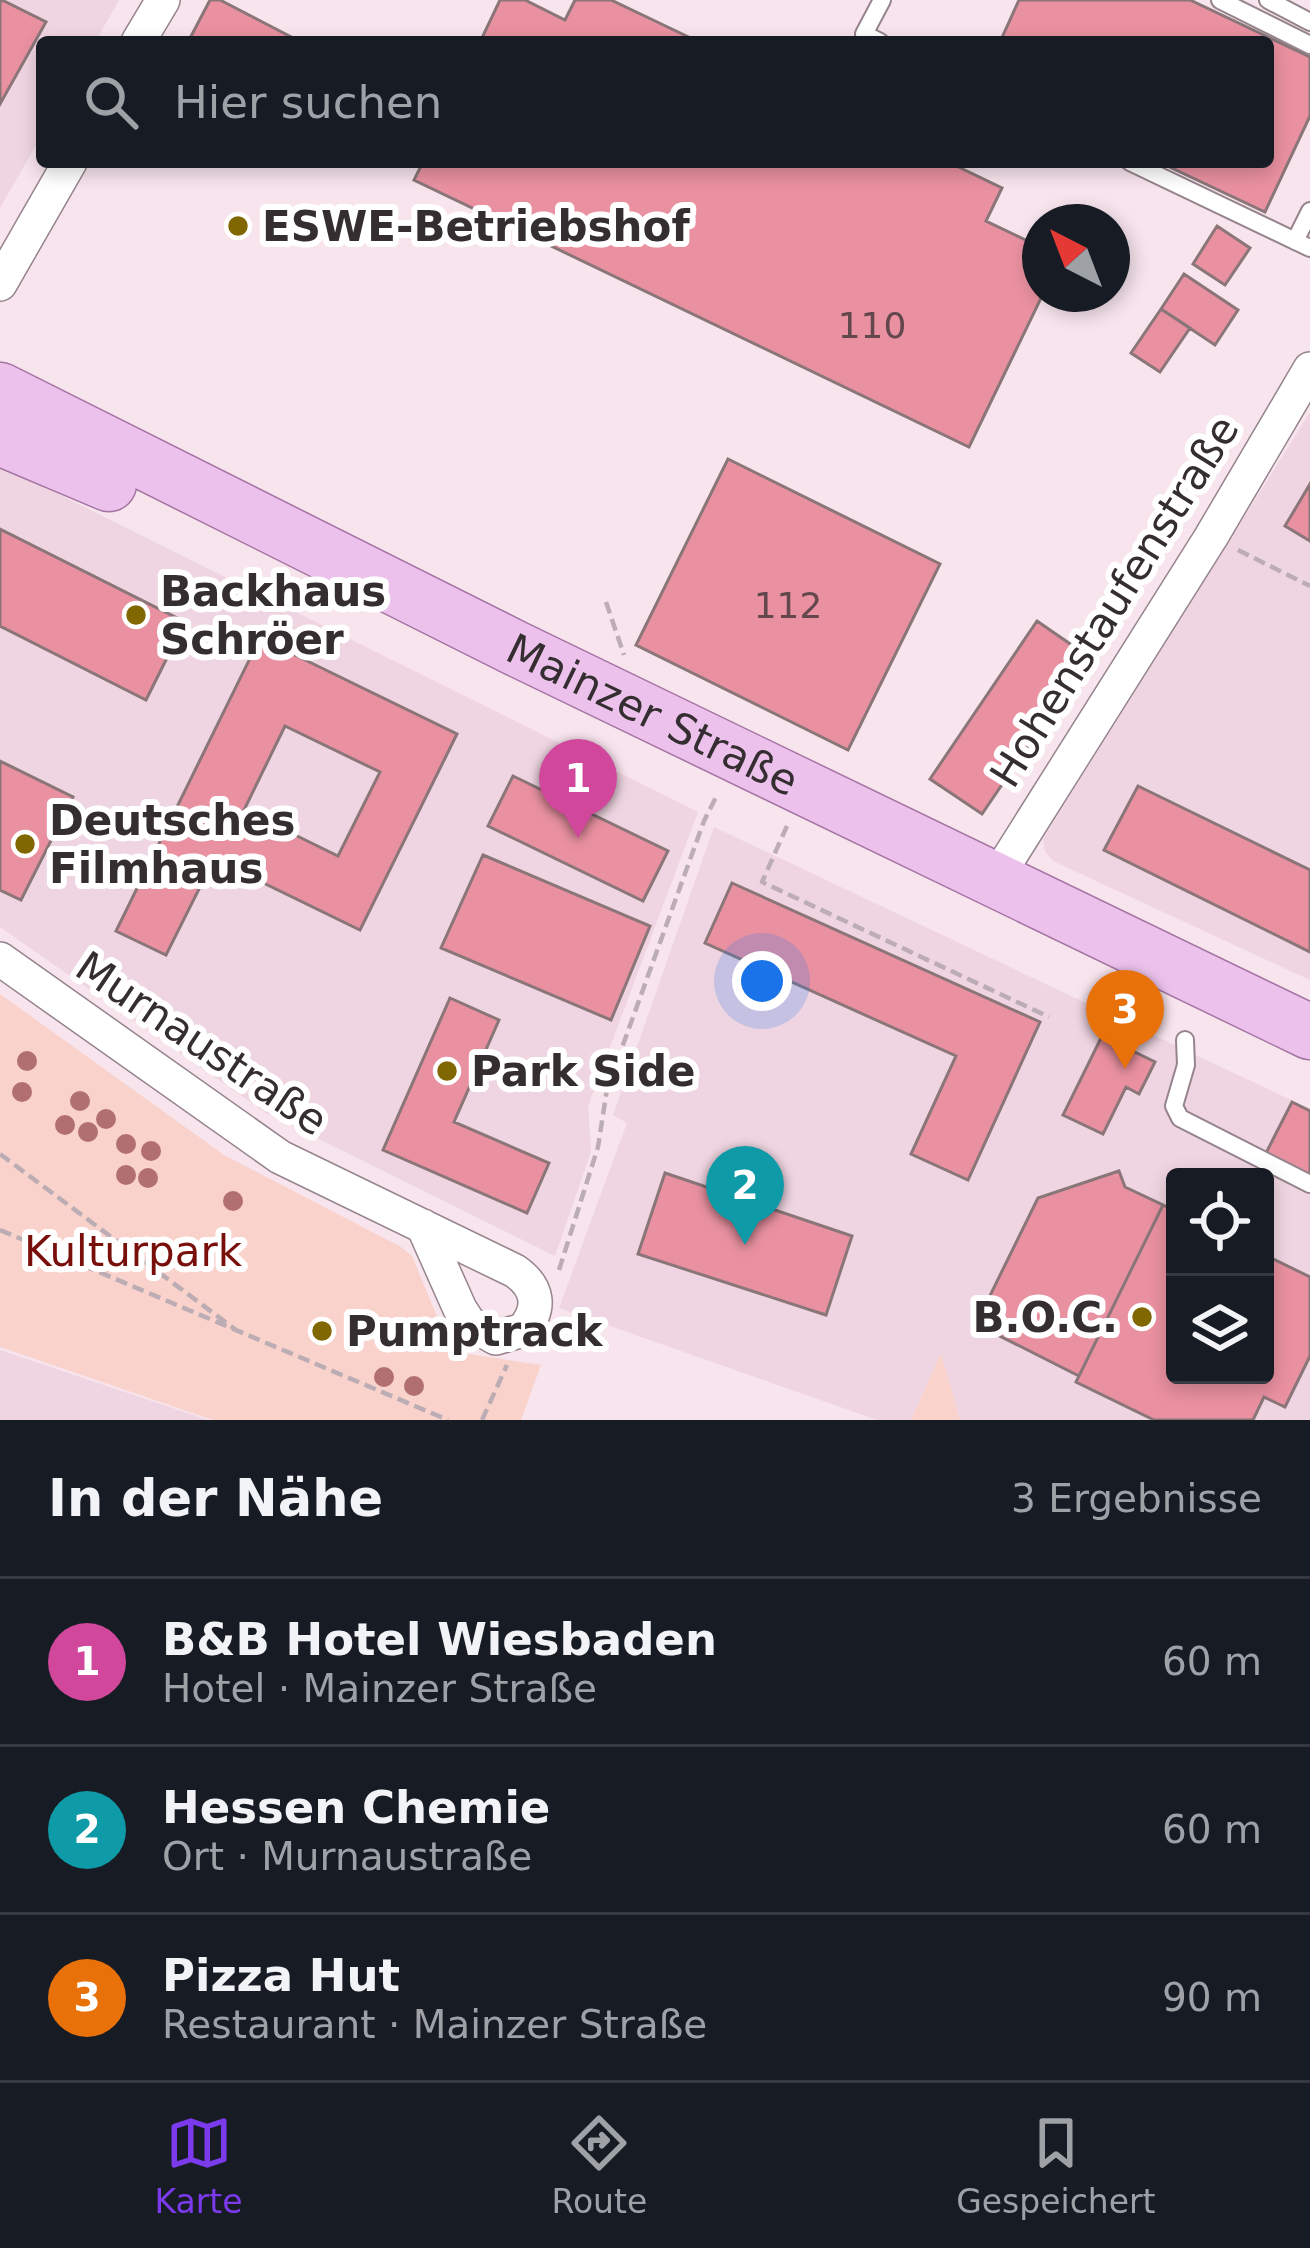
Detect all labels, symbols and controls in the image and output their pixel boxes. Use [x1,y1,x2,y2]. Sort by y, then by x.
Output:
search box [36,36,1274,168]
icon: search [78,69,144,135]
text: Hier suchen [174,76,442,129]
place label: ESWE-Betriebshof [262,202,690,251]
north arrow [1022,204,1130,312]
marker: ESWE-Betriebshof [225,213,251,239]
house number: 110 [838,305,906,346]
street label: Hohenstaufenstraße [980,407,1249,796]
place label: Backhaus Schröer [160,567,386,664]
house number: 112 [754,585,822,626]
marker: Backhaus Schröer [123,602,149,628]
street label: Mainzer Straße [499,624,806,806]
pin: 1 [539,739,617,838]
place label: Deutsches Filmhaus [49,796,296,893]
marker: Deutsches Filmhaus [12,831,38,857]
street label: Murnaustraße [67,941,336,1145]
your location [732,951,792,1011]
pin: 3 [1086,970,1164,1069]
place label: Park Side [471,1047,695,1096]
marker: Park Side [434,1058,460,1084]
pin: 2 [706,1146,784,1245]
map controls [1166,1168,1274,1384]
button: locate [1166,1168,1274,1276]
park label: Kulturpark [24,1227,243,1276]
button: layers [1166,1276,1274,1384]
place label: B.O.C. [973,1293,1118,1342]
marker: B.O.C. [1129,1304,1155,1330]
place label: Pumptrack [346,1307,604,1356]
marker: Pumptrack [309,1318,335,1344]
text: In der Nähe [48,1469,383,1528]
text: 3 Ergebnisse [1011,1476,1262,1521]
text: B&B Hotel Wiesbaden [162,1613,717,1666]
text: 1 [73,1639,101,1684]
text: 60 m [1162,1639,1262,1684]
text: Hotel · Mainzer Straße [162,1666,597,1711]
text: Hessen Chemie [162,1781,550,1834]
text: 2 [73,1807,101,1852]
text: 60 m [1162,1807,1262,1852]
text: Ort · Murnaustraße [162,1834,532,1879]
text: Pizza Hut [162,1949,400,2002]
text: 3 [73,1975,101,2020]
text: 90 m [1162,1975,1262,2020]
text: Restaurant · Mainzer Straße [162,2002,707,2047]
tab: Karte [154,2110,243,2221]
tab: Route [551,2110,647,2221]
tab: Gespeichert [956,2110,1156,2221]

